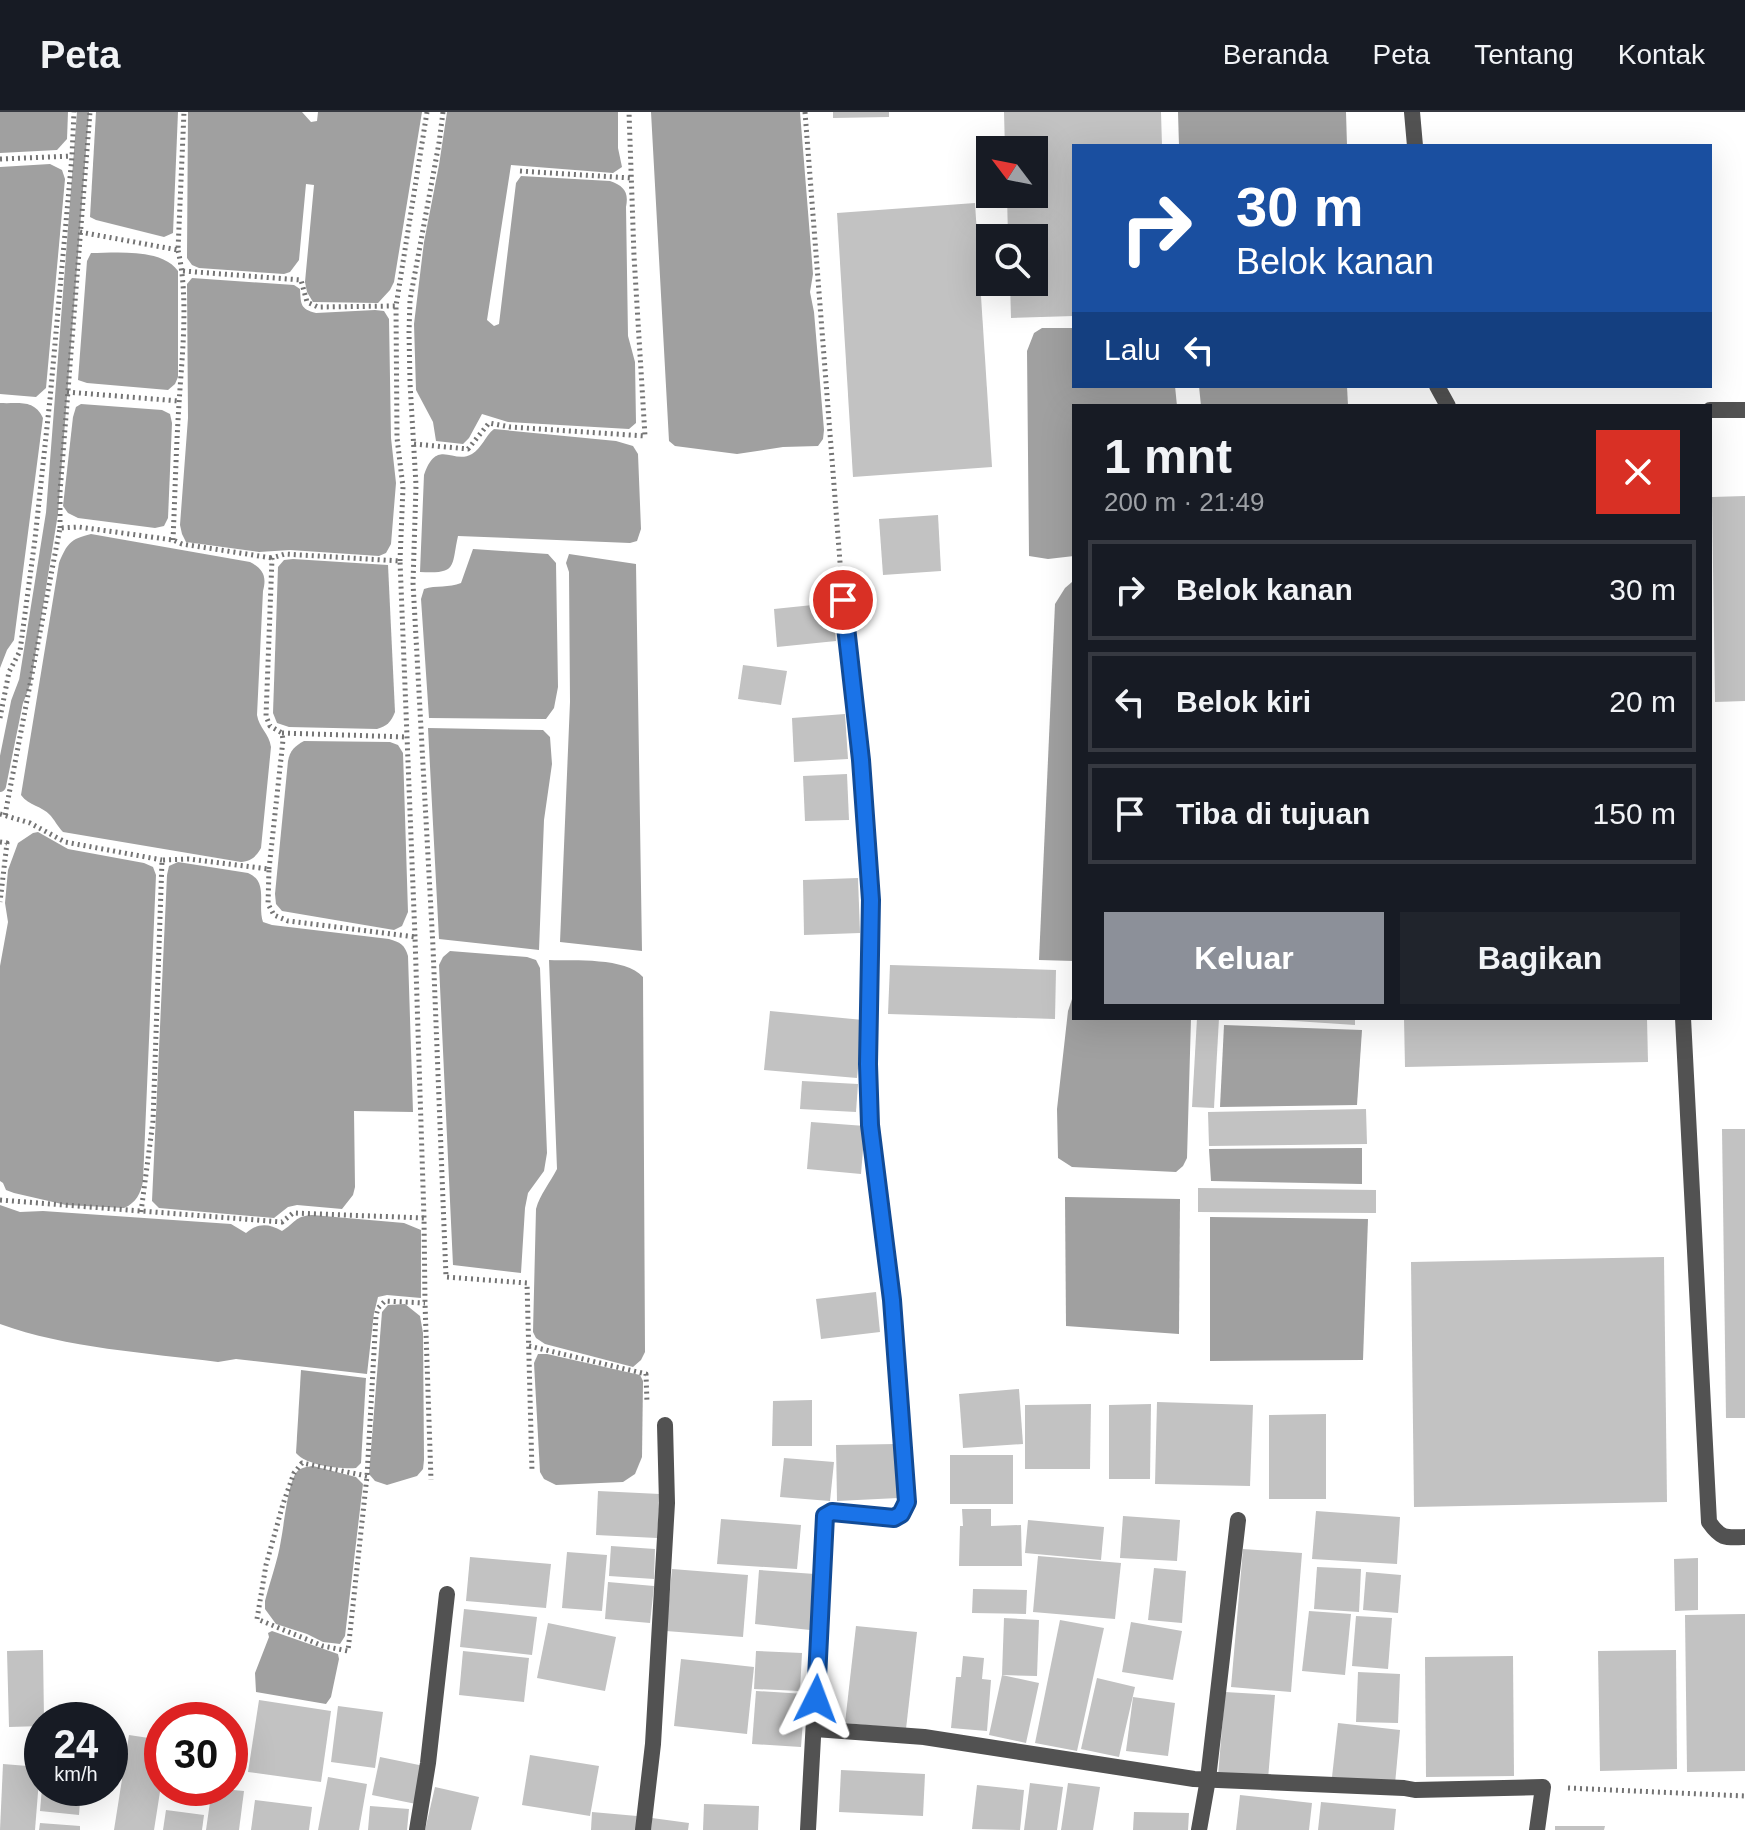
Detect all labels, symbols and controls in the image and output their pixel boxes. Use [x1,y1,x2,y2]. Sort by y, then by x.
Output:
text: Peta [40,34,120,76]
text: Beranda [1223,39,1329,70]
text: Peta [1373,39,1430,70]
text: Tentang [1474,39,1574,70]
text: Kontak [1618,39,1705,70]
north arrow [976,136,1048,208]
map controls [976,136,1048,296]
text: 30 m [1236,175,1364,238]
icon: right [1104,176,1208,280]
button: search [976,224,1048,296]
text: Belok kanan [1236,241,1434,282]
icon: left [1177,328,1221,372]
text: Lalu [1104,333,1161,366]
text: 1 mnt [1104,430,1232,483]
button: close [1596,430,1680,514]
text: 200 m · 21:49 [1104,487,1264,517]
pin [809,566,877,634]
icon: right [1108,568,1152,612]
text: Belok kanan [1176,573,1353,606]
text: 30 m [1609,573,1676,606]
icon: arrive [821,578,865,622]
icon: left [1108,680,1152,724]
text: Belok kiri [1176,685,1311,718]
text: 20 m [1609,685,1676,718]
icon: arrive [1108,792,1152,836]
text: Tiba di tujuan [1176,797,1370,830]
text: 150 m [1593,797,1676,830]
button: Keluar [1104,912,1384,1004]
button: Bagikan [1400,912,1680,1004]
position arrow [774,1657,858,1741]
speed limit sign: 30 [144,1702,248,1806]
text: 24 [54,1722,98,1766]
text: km/h [54,1763,98,1785]

